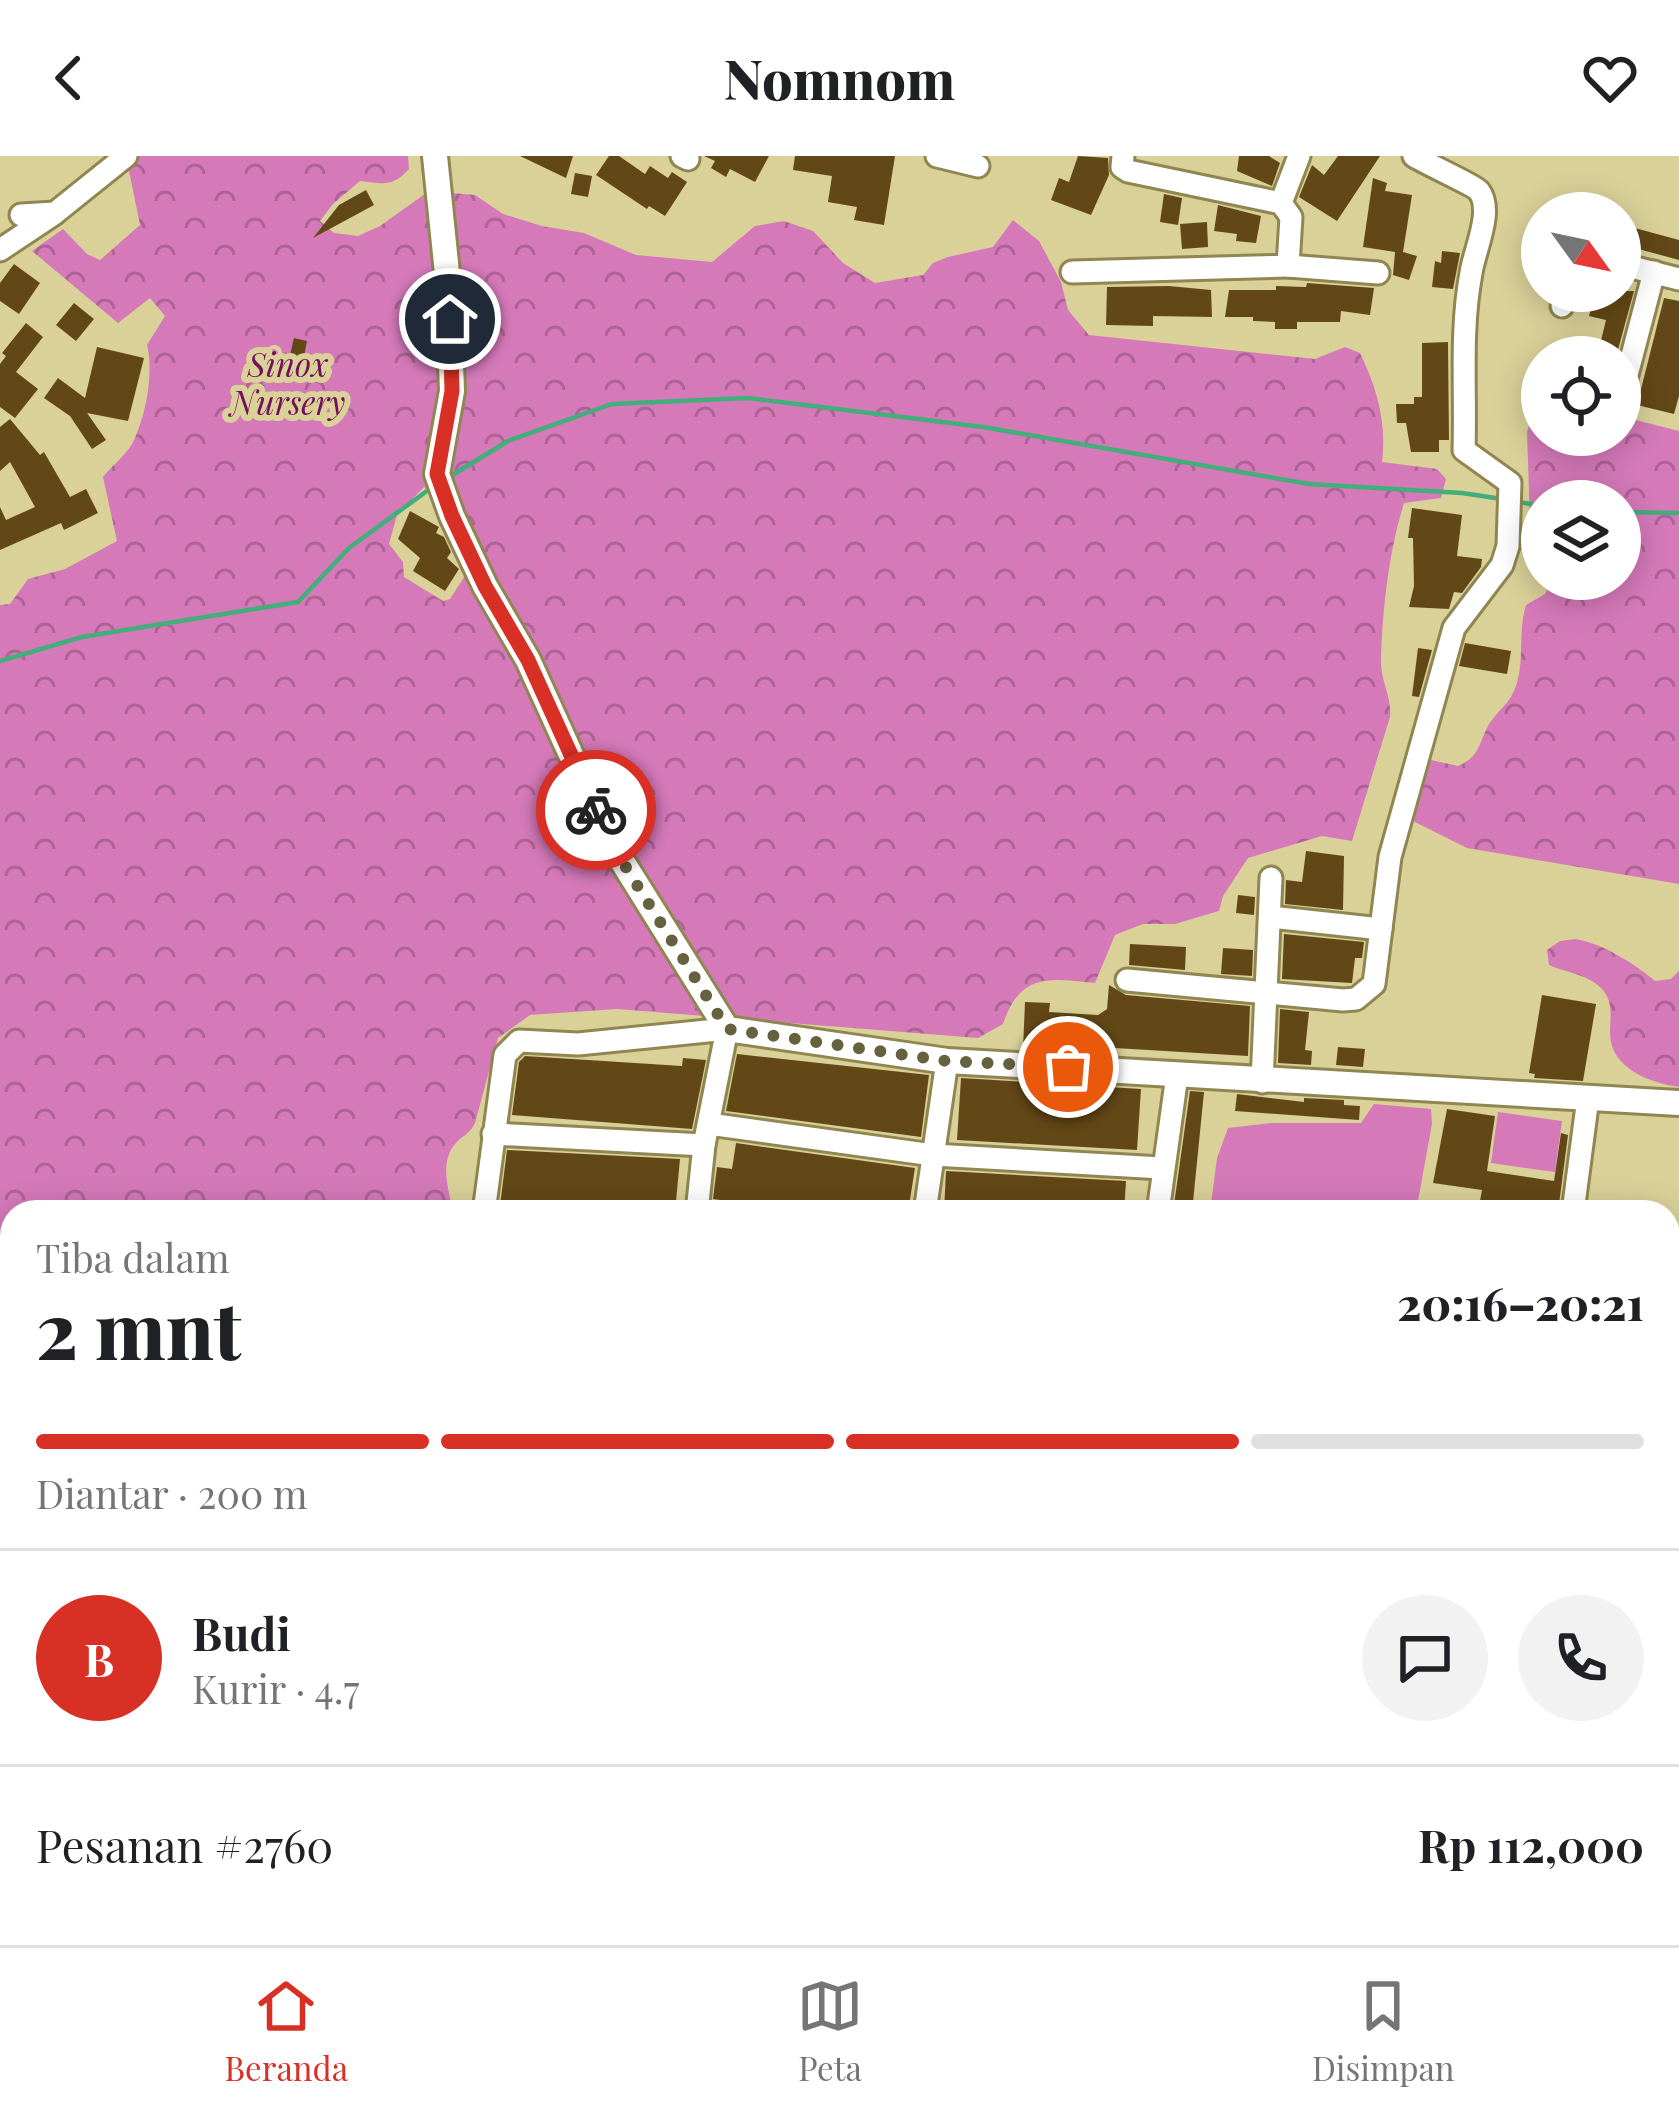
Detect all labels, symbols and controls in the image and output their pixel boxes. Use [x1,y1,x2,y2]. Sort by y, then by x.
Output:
text: Nomnom [724,42,955,114]
icon: back [36,45,102,111]
icon: heart [1577,45,1643,111]
north arrow [1521,192,1641,312]
map controls [1521,192,1641,600]
pin [399,268,501,370]
icon: home [417,286,483,352]
button: locate [1521,336,1641,456]
park label: Sinox Nursery [228,341,346,423]
button: layers [1521,480,1641,600]
courier [536,750,656,870]
icon: bike [563,777,629,843]
pin [1017,1016,1119,1118]
icon: bag [1035,1034,1101,1100]
text: Tiba dalam [36,1231,230,1283]
text: 20:16–20:21 [1397,1272,1644,1332]
text: 2 mnt [36,1276,241,1380]
text: Diantar · 200 m [36,1467,308,1519]
button: chat [1362,1595,1488,1721]
button: phone [1518,1595,1644,1721]
text: Budi [192,1602,291,1662]
text: B [84,1628,114,1688]
text: Kurir · 4.7 [192,1662,359,1714]
text: Pesanan #2760 [36,1814,333,1874]
text: Rp 112,000 [1418,1814,1644,1874]
tab: Beranda [224,1973,348,2089]
tab: Peta [797,1973,863,2089]
tab: Disimpan [1312,1973,1455,2089]

